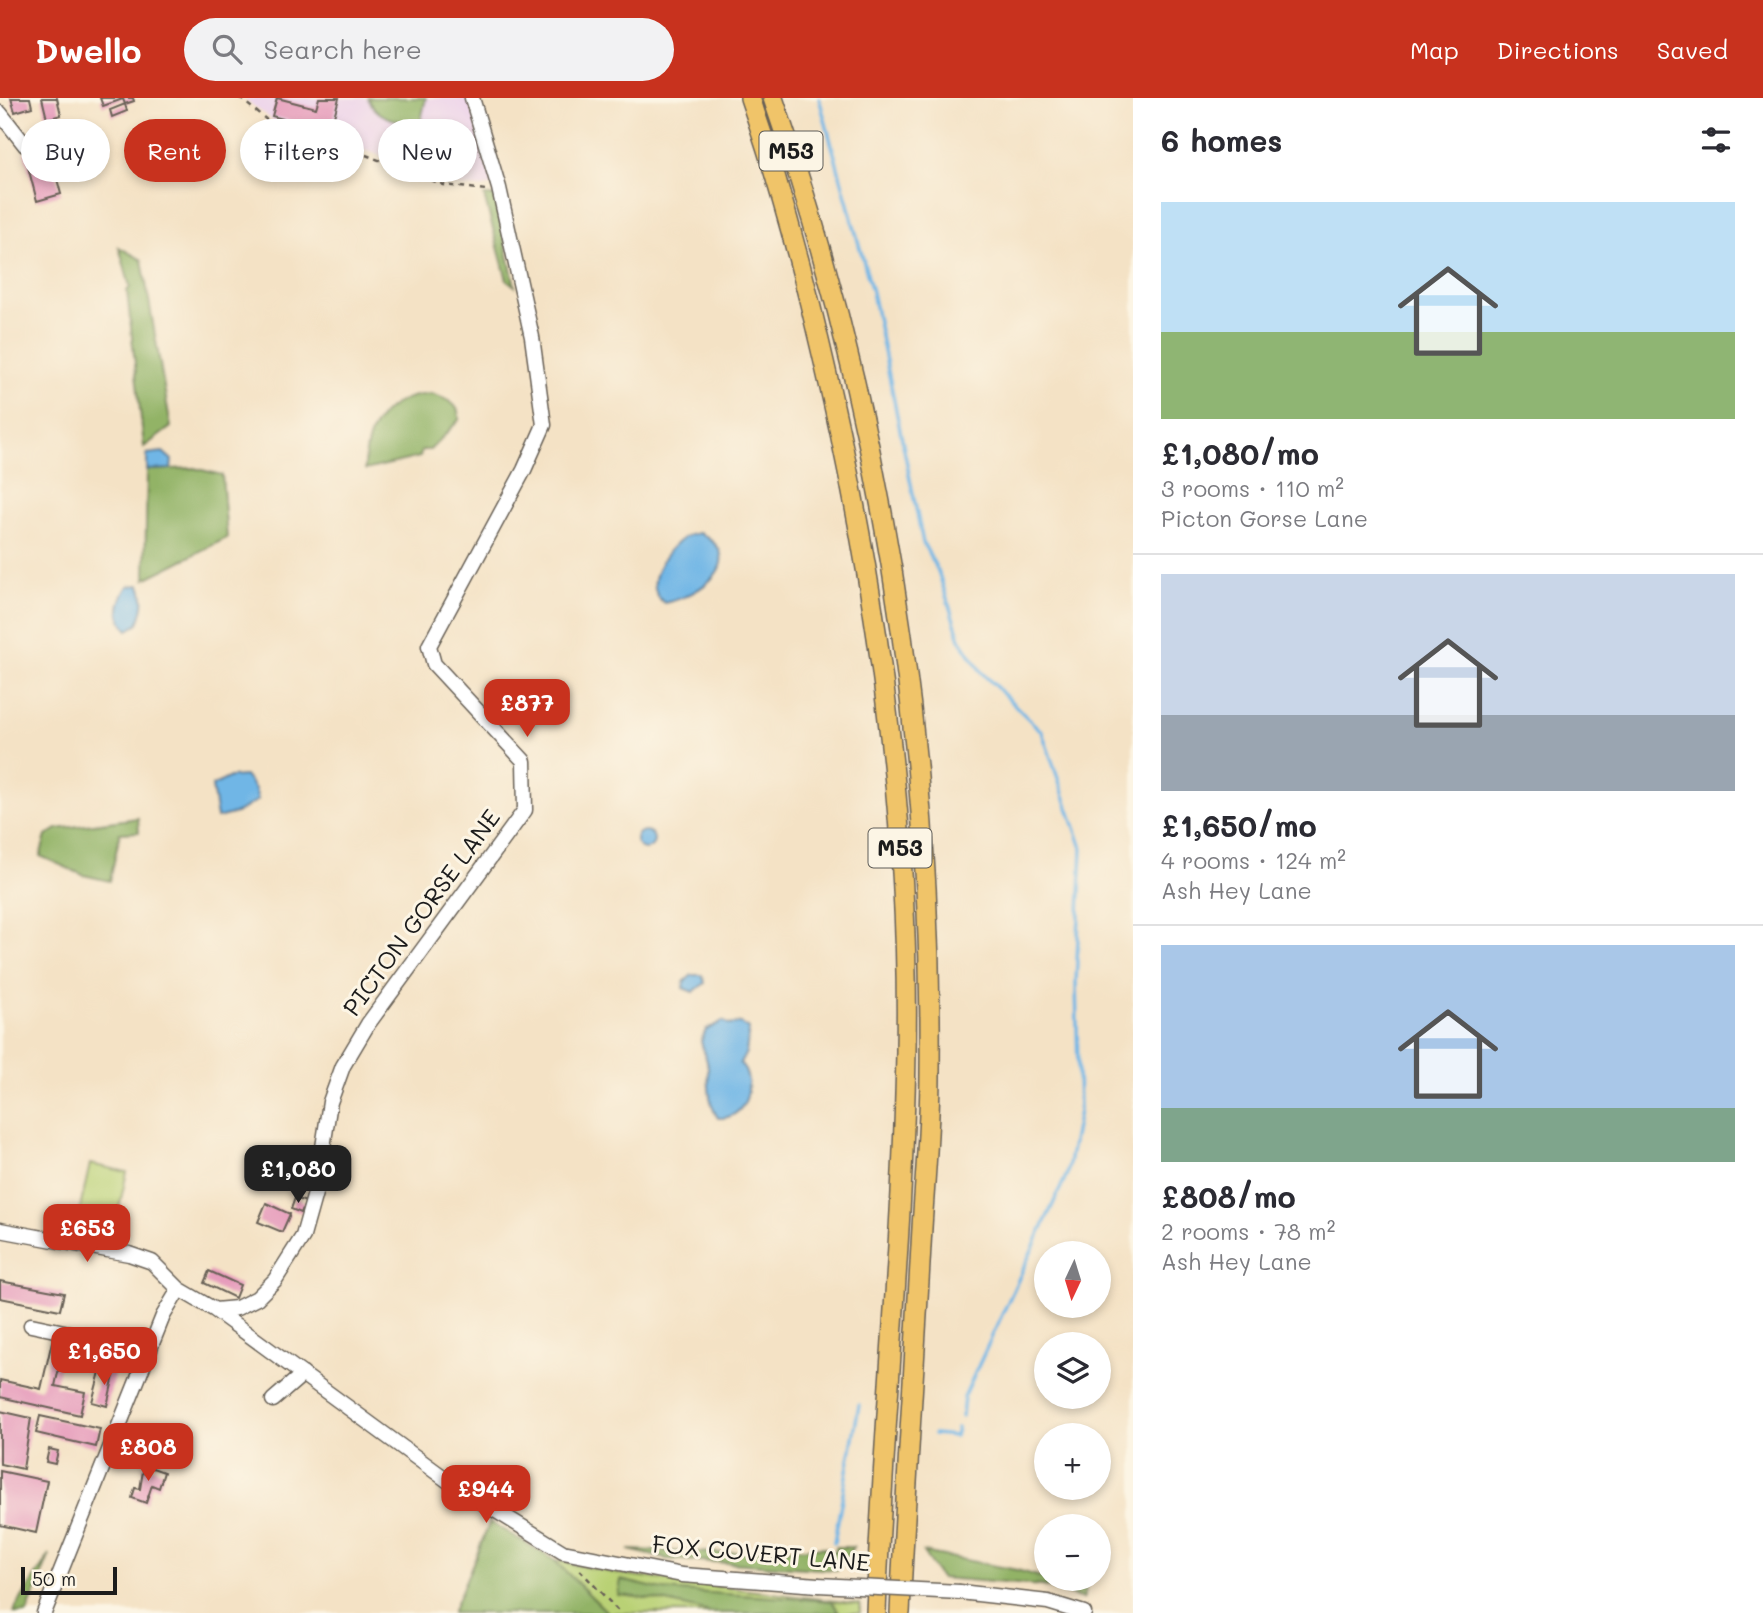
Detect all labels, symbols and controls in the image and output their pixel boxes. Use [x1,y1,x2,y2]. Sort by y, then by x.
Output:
search box [184,18,674,81]
text: Dwello [35,28,142,71]
icon: search [208,30,246,68]
text: Search here [264,32,422,66]
text: Map [1410,34,1459,65]
text: Directions [1497,34,1619,65]
text: Saved [1657,34,1728,65]
chip: Buy [21,119,110,182]
chip: Rent [124,119,226,182]
chip: Filters [240,119,364,182]
chip: New [378,119,477,182]
text: 6 homes [1161,120,1282,160]
icon: filters [1697,121,1735,159]
road number: M53 [760,132,822,170]
icon: home [1385,248,1511,374]
text: £1,080/mo [1161,433,1319,473]
text: 3 rooms · 110 m² [1161,473,1344,503]
text: Picton Gorse Lane [1161,503,1368,533]
icon: home [1385,620,1511,746]
pin: £877 [486,680,568,739]
text: £877 [500,687,554,717]
street label: PICTON GORSE LANE [335,803,506,1022]
text: £1,650/mo [1161,805,1317,845]
road number: M53 [869,828,932,868]
text: 4 rooms · 124 m² [1161,845,1346,875]
text: Ash Hey Lane [1161,875,1312,905]
icon: home [1385,991,1511,1117]
pin: £1,080 [241,1146,355,1205]
text: £1,080 [260,1153,336,1183]
text: £808/mo [1161,1176,1296,1216]
pin: £653 [46,1204,128,1264]
text: £653 [59,1212,115,1242]
text: 2 rooms · 78 m² [1161,1216,1335,1246]
north arrow [1034,1241,1111,1318]
map controls [1034,1241,1111,1591]
text: Ash Hey Lane [1161,1246,1312,1276]
pin: £1,650 [47,1328,161,1387]
button: layers [1034,1332,1111,1409]
text: £1,650 [67,1335,141,1365]
button: + [1034,1423,1111,1500]
pin: £808 [107,1424,189,1483]
text: £808 [119,1431,177,1461]
pin: £944 [445,1466,527,1525]
text: £944 [457,1473,515,1503]
button: − [1034,1514,1111,1591]
street label: FOX COVERT LANE [651,1528,871,1577]
scale bar [21,1564,117,1596]
text: 50 m [32,1566,76,1591]

